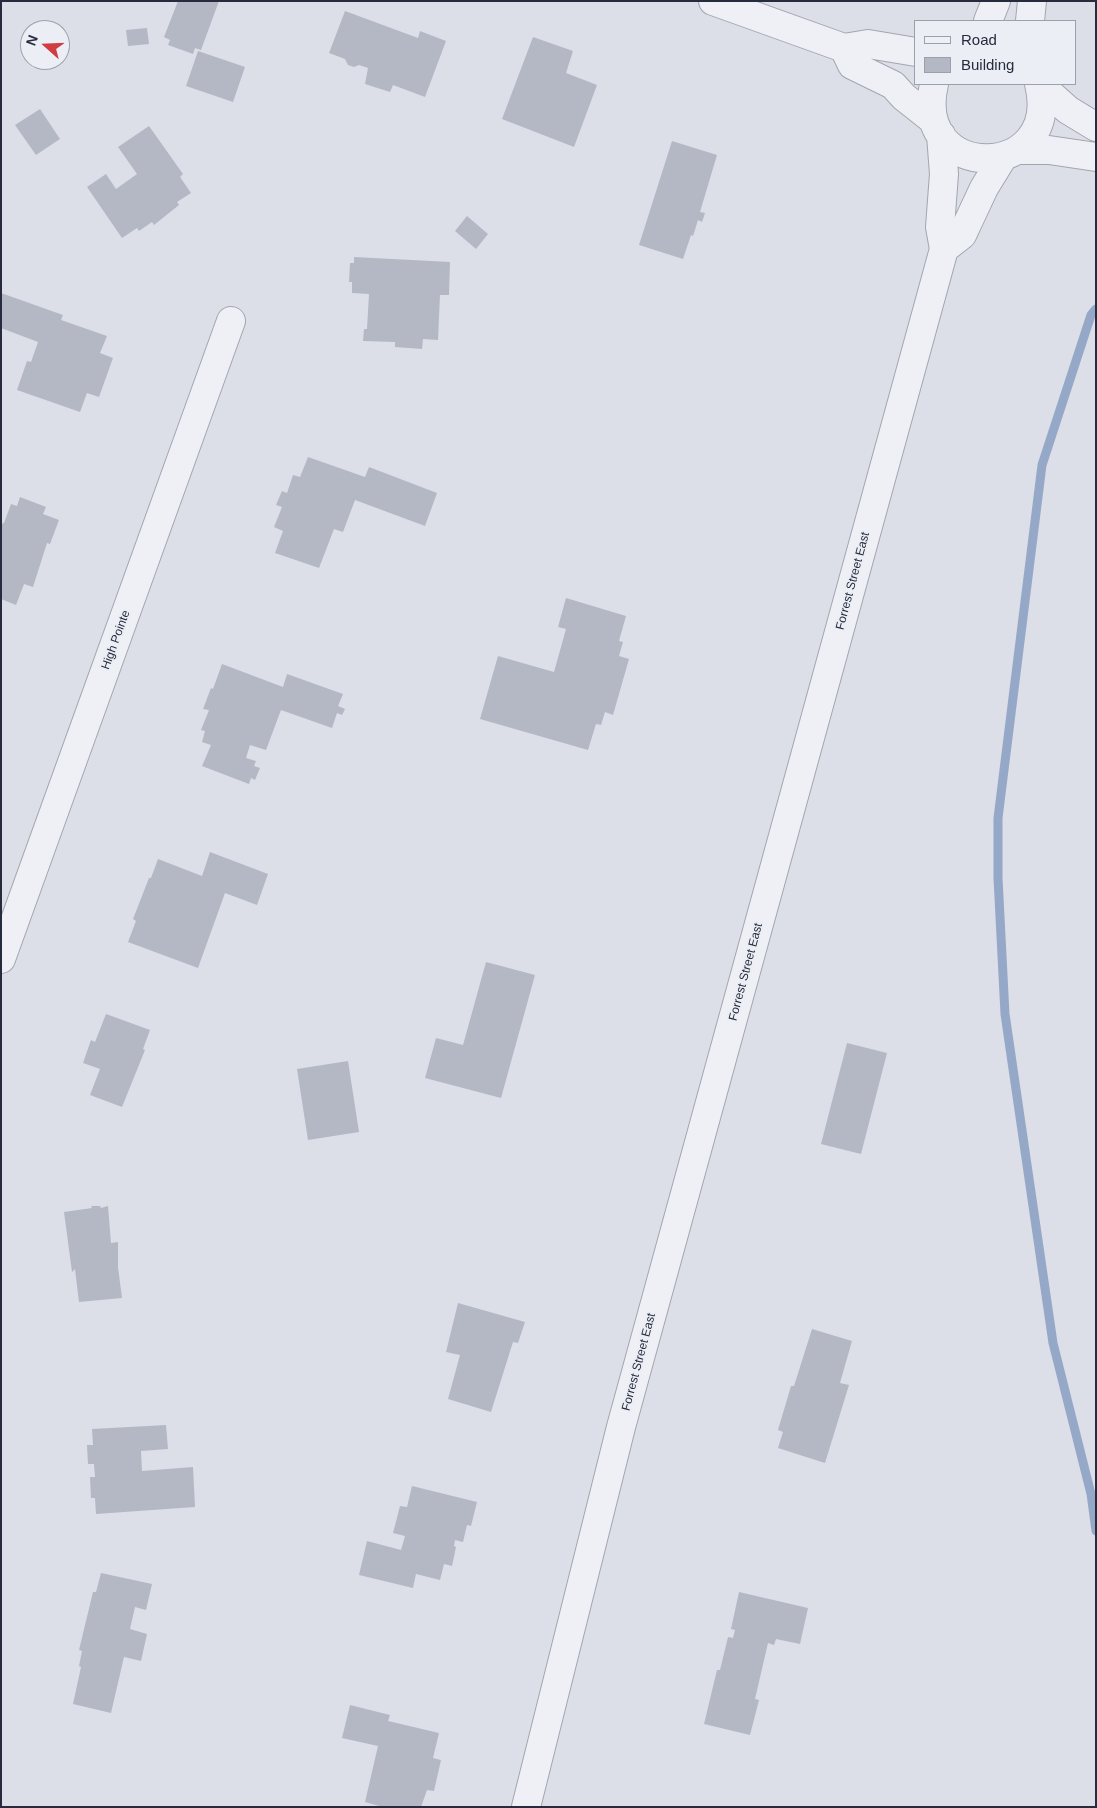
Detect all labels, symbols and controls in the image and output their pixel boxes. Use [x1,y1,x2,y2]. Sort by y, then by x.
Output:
north arrow [20,20,70,70]
legend [914,20,1077,85]
text: Road [961,31,997,48]
text: N [23,33,41,48]
text: Building [961,56,1014,73]
street label: Forrest Street East [833,531,873,631]
street label: High Pointe [99,608,133,672]
street label: Forrest Street East [726,922,766,1022]
street label: Forrest Street East [619,1312,659,1412]

